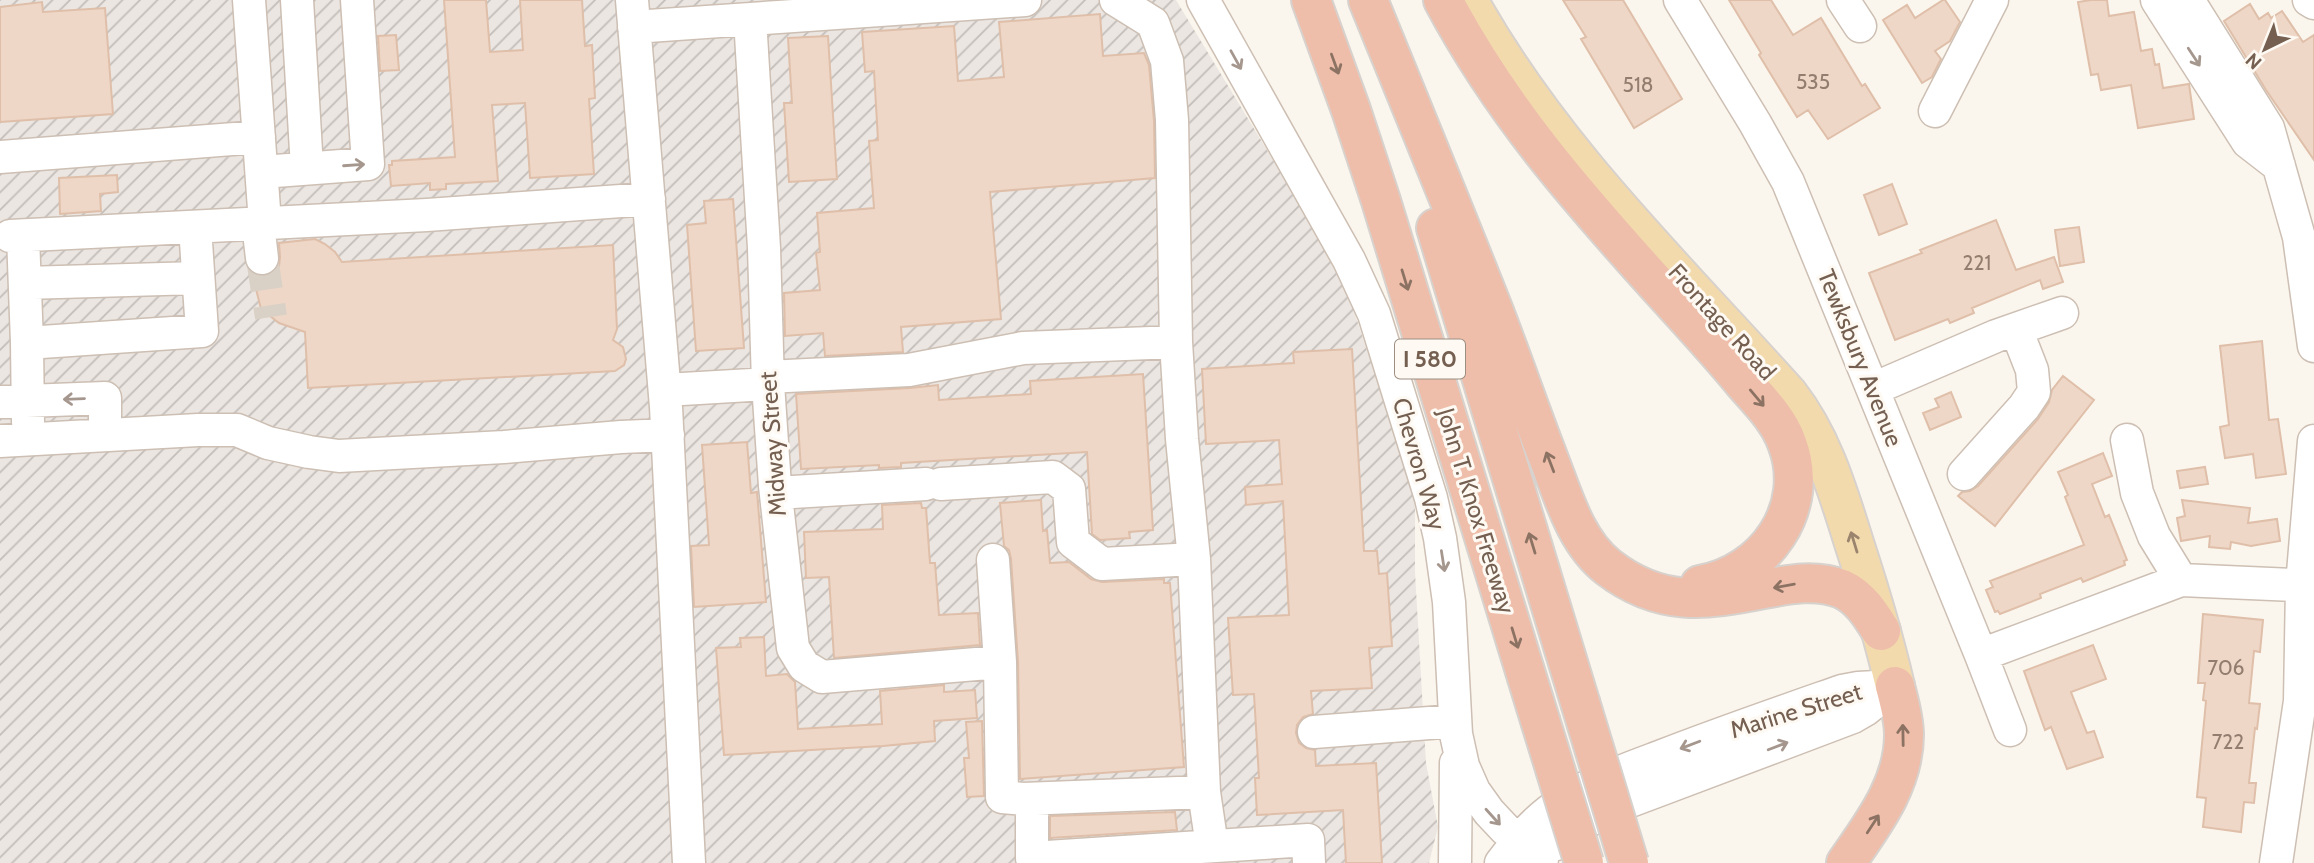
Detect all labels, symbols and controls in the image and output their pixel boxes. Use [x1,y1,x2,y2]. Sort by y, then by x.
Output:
north arrow [2230,14,2300,84]
one-way arrow [2188,47,2202,67]
text: N [2241,48,2267,74]
one-way arrow [1230,49,1243,70]
one-way arrow [1330,53,1342,75]
house number: 535 [1796,69,1830,94]
house number: 518 [1623,72,1653,97]
one-way arrow [342,158,365,171]
house number: 221 [1963,250,1991,275]
street label: Frontage Road [1663,258,1782,386]
street label: Tewksbury Avenue [1812,265,1909,451]
one-way arrow [1400,269,1413,291]
road number: I 580 [1395,340,1465,378]
street label: Midway Street [753,371,792,517]
one-way arrow [1750,389,1765,407]
one-way arrow [63,392,86,405]
street label: Chevron Way [1387,394,1452,533]
street label: John T. Knox Freeway [1431,404,1522,617]
one-way arrow [1542,452,1555,474]
one-way arrow [1847,531,1860,553]
one-way arrow [1524,532,1537,554]
one-way arrow [1437,549,1450,572]
one-way arrow [1773,579,1796,593]
one-way arrow [1510,627,1522,649]
house number: 706 [2208,655,2245,680]
street label: Marine Street [1726,677,1865,744]
one-way arrow [1896,724,1910,747]
house number: 722 [2212,729,2244,754]
one-way arrow [1766,738,1788,751]
one-way arrow [1679,740,1701,752]
one-way arrow [1485,808,1502,825]
one-way arrow [1866,815,1880,835]

